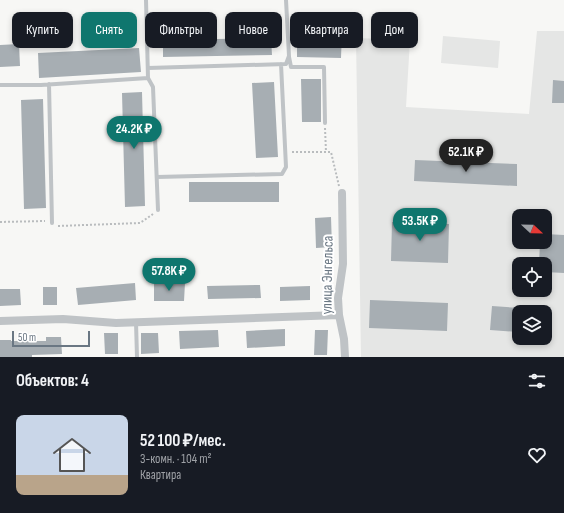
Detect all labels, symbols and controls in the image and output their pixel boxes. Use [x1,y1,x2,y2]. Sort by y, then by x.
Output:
chip: Купить [12,12,73,48]
chip: Снять [81,12,137,48]
chip: Фильтры [145,12,217,48]
chip: Новое [225,12,282,48]
chip: Квартира [290,12,363,48]
chip: Дом [371,12,418,48]
pin: 24.2K ₽ [97,116,171,150]
text: 24.2K ₽ [116,121,152,137]
pin: 52.1K ₽ [429,139,503,173]
text: 52.1K ₽ [448,144,484,160]
pin: 53.5K ₽ [383,208,457,242]
north arrow [512,209,552,249]
map controls [512,209,552,345]
text: 53.5K ₽ [402,213,438,229]
street label: улица Энгельса [317,235,338,315]
button: locate [512,257,552,297]
pin: 57.8K ₽ [132,258,206,292]
text: 57.8K ₽ [151,263,187,279]
button: layers [512,305,552,345]
scale bar [12,329,90,348]
text: 50 m [18,331,36,344]
icon: filters [526,370,548,392]
text: Объектов: 4 [16,371,89,391]
icon: home [48,431,96,479]
text: 52 100 ₽/мес. [140,431,226,451]
icon: heart [526,444,548,466]
text: 3-комн. · 104 m² [140,451,212,467]
text: Квартира [140,467,181,483]

